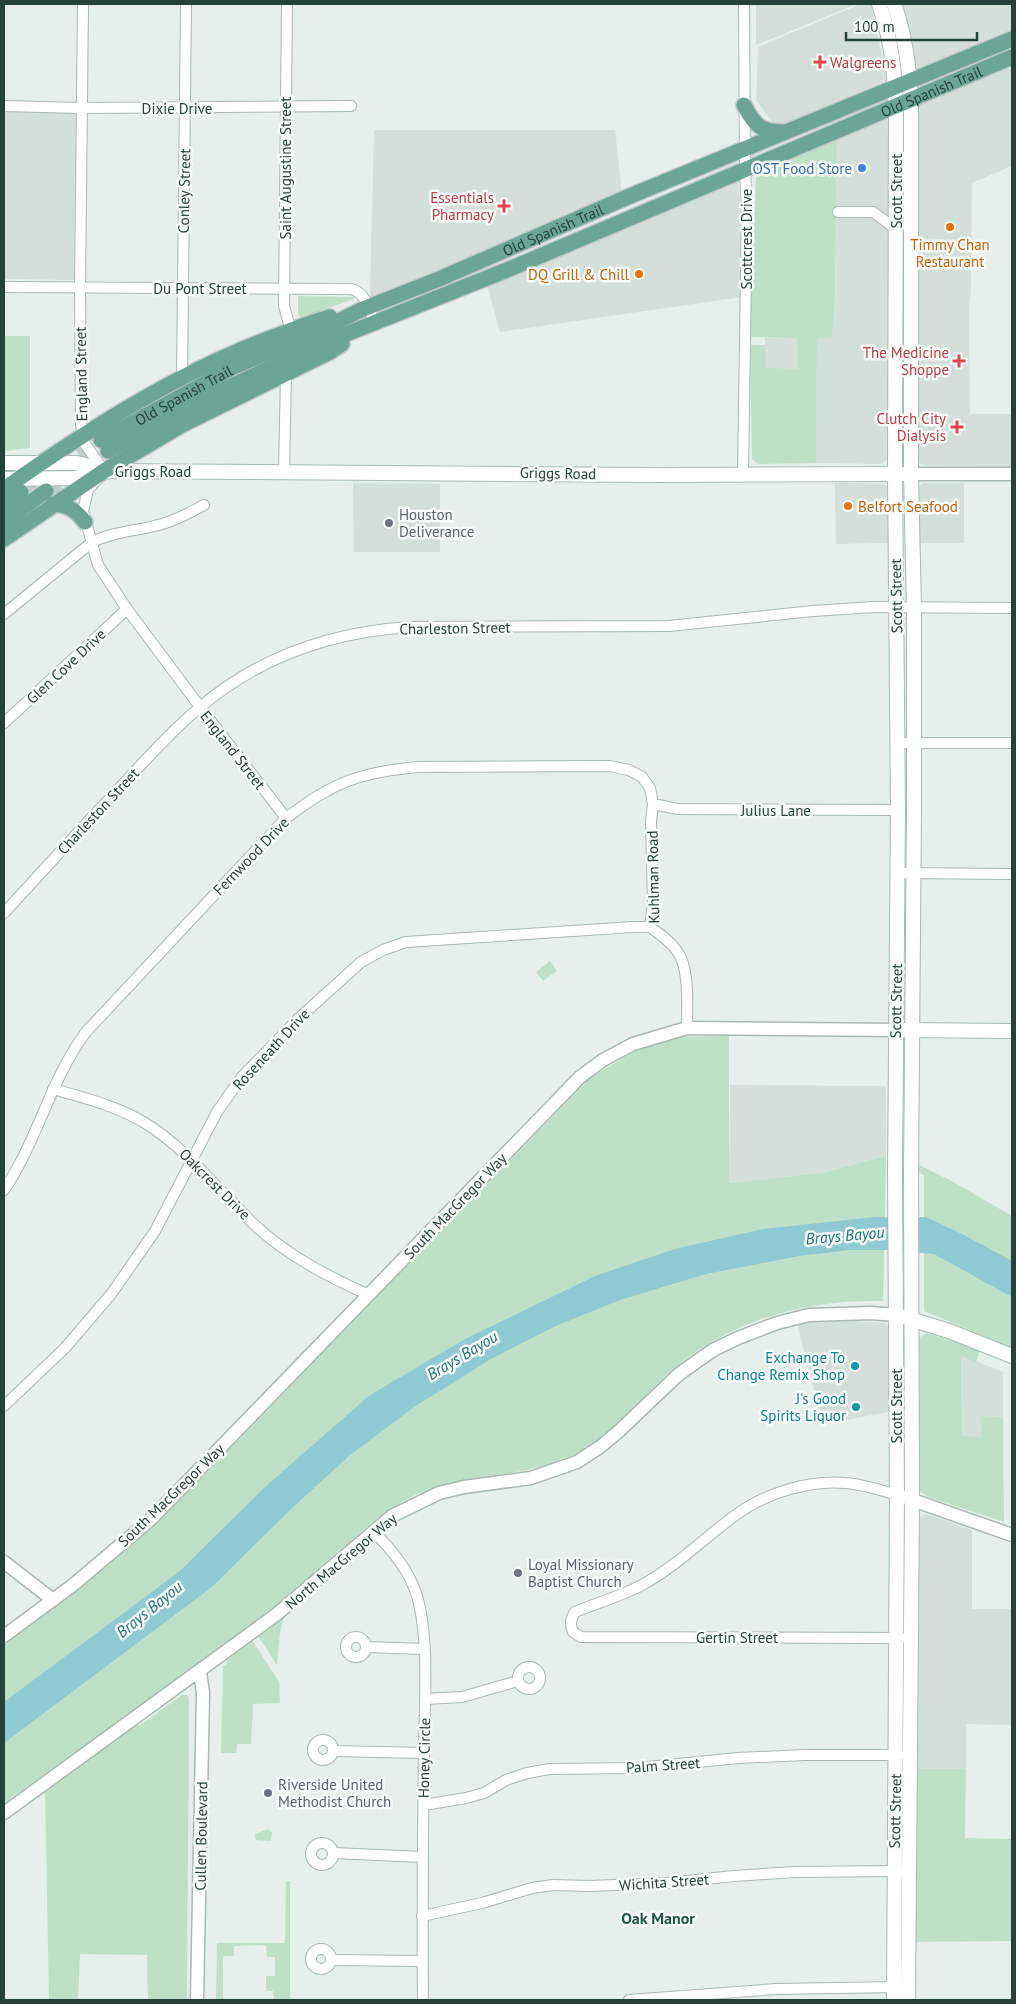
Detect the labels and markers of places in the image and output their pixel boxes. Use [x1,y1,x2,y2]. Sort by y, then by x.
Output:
place label: Walgreens [830,53,896,72]
marker: Walgreens [814,56,826,68]
place label: OST Food Store [752,159,852,178]
marker: OST Food Store [856,162,868,174]
place label: Essentials Pharmacy [430,188,494,224]
marker: Essentials Pharmacy [498,200,510,212]
marker: Timmy Chan Restaurant [944,221,956,233]
place label: Timmy Chan Restaurant [910,235,990,271]
place label: DQ Grill & Chill [528,265,630,284]
marker: DQ Grill & Chill [633,268,645,280]
place label: The Medicine Shoppe [863,343,949,379]
marker: The Medicine Shoppe [953,355,965,367]
place label: Clutch City Dialysis [876,409,946,445]
marker: Clutch City Dialysis [950,420,964,434]
place label: Belfort Seafood [858,497,958,516]
marker: Belfort Seafood [842,500,854,512]
place label: Houston Deliverance [399,505,474,541]
marker: Houston Deliverance [383,517,395,529]
place label: Exchange To Change Remix Shop [717,1348,845,1384]
marker: Exchange To Change Remix Shop [849,1360,861,1372]
place label: J's Good Spirits Liquor [760,1389,846,1425]
marker: J's Good Spirits Liquor [850,1401,862,1413]
place label: Loyal Missionary Baptist Church [528,1555,634,1591]
marker: Loyal Missionary Baptist Church [512,1567,524,1579]
place label: Riverside United Methodist Church [278,1775,391,1811]
marker: Riverside United Methodist Church [262,1787,274,1799]

